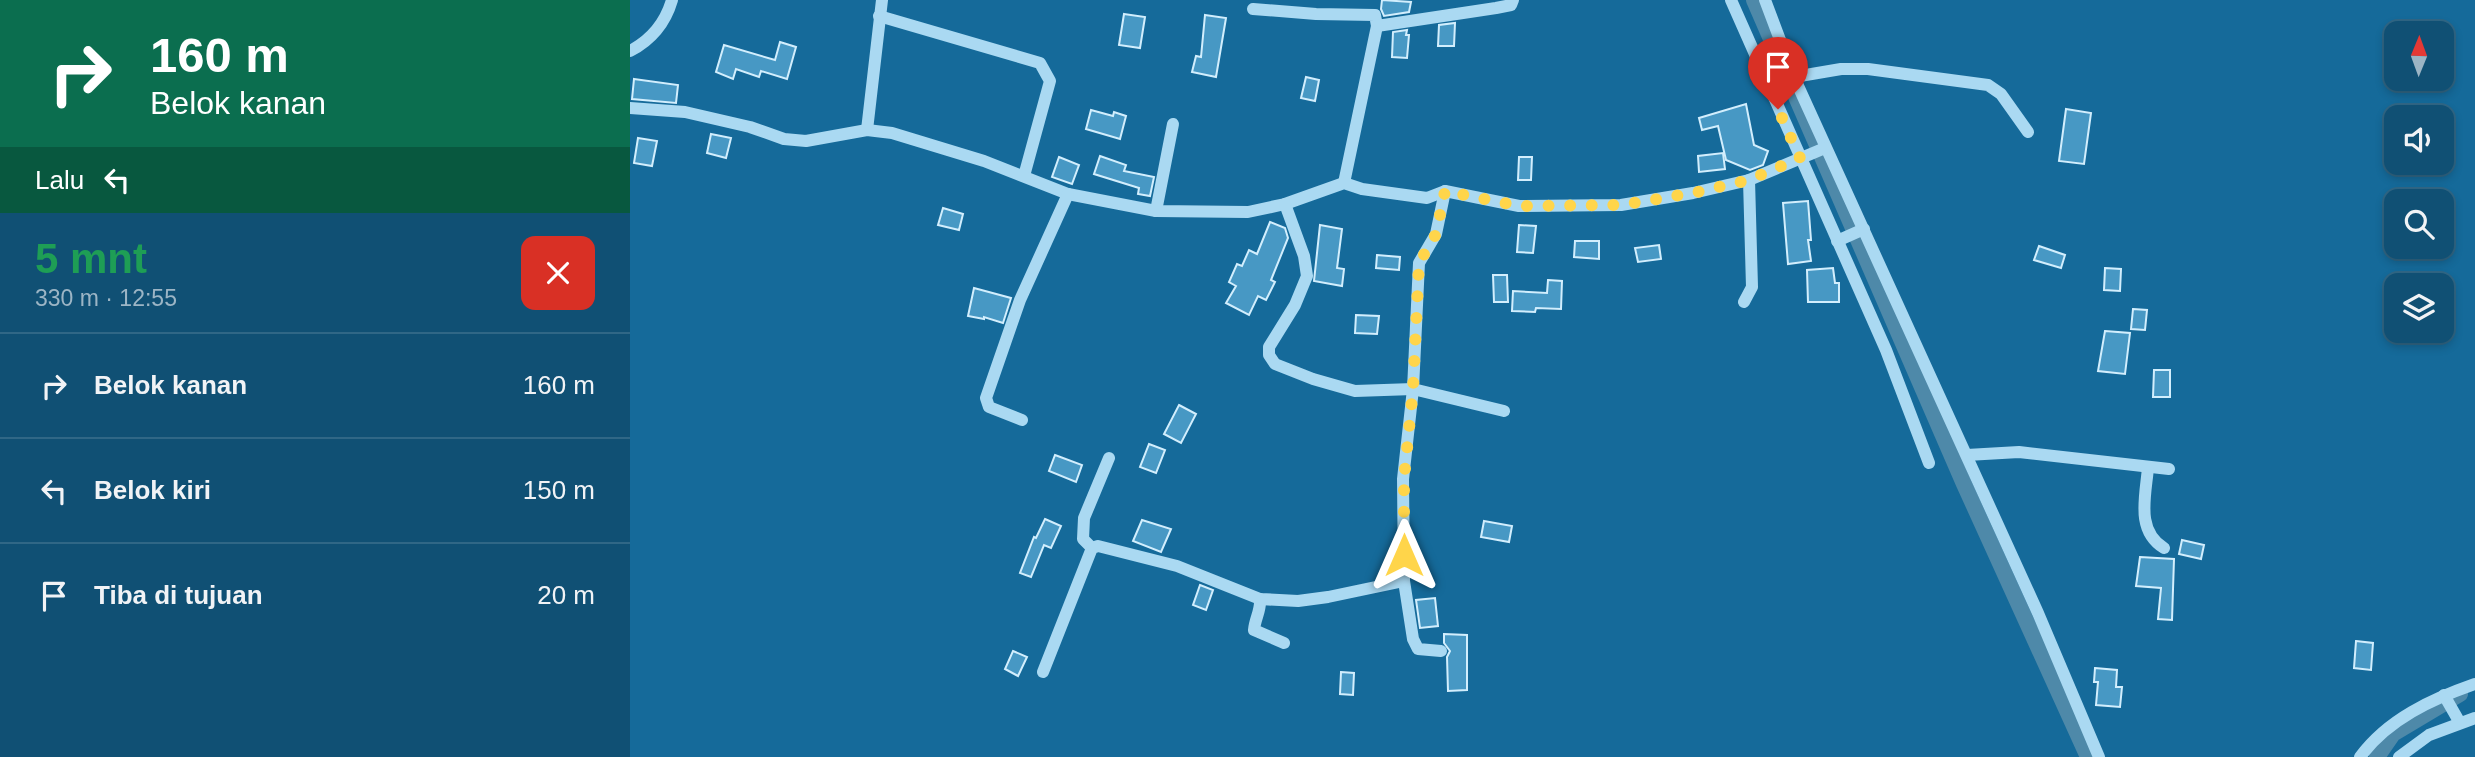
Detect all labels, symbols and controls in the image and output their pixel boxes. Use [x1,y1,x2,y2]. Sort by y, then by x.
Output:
north arrow [2384,21,2454,91]
map controls [2384,21,2454,343]
icon: right [35,28,126,119]
text: 160 m [150,28,289,82]
pin [1748,37,1808,109]
icon: arrive [1759,48,1797,86]
text: Belok kanan [150,85,326,121]
button: sound [2384,105,2454,175]
icon: left [98,161,136,199]
text: Lalu [35,165,84,195]
button: search [2384,189,2454,259]
text: 5 mnt [35,235,147,282]
button: close [521,236,595,310]
button: layers [2384,273,2454,343]
text: 330 m · 12:55 [35,285,177,311]
icon: right [35,367,73,405]
text: Belok kanan [94,370,247,400]
text: 160 m [523,370,595,400]
icon: left [35,472,73,510]
text: Belok kiri [94,475,211,505]
text: 150 m [523,475,595,505]
position arrow [1367,518,1441,592]
icon: arrive [35,577,73,615]
text: Tiba di tujuan [94,580,263,610]
text: 20 m [537,580,595,610]

